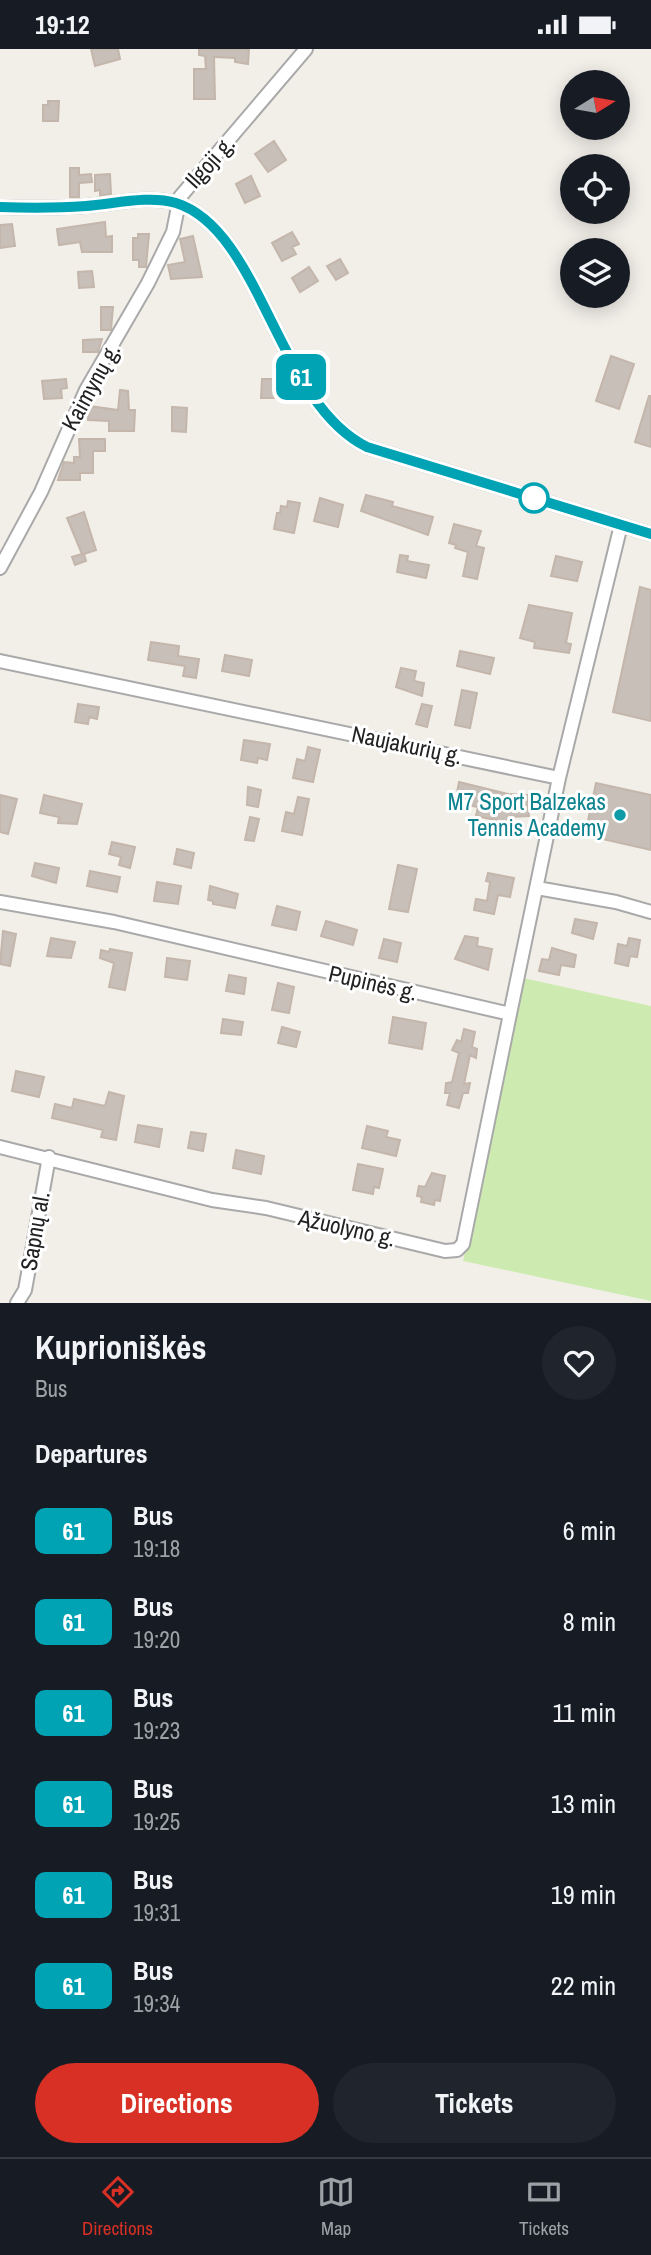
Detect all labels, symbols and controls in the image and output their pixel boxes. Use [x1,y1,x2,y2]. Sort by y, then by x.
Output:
text: 19:12 [35,7,90,42]
north arrow [560,70,630,140]
map controls [560,70,630,308]
street label: Ilgoji g. [178,129,241,195]
button: locate [560,154,630,224]
button: layers [560,238,630,308]
street label: Kaimynų g. [54,338,127,436]
line badge: 61 [270,354,332,400]
text: 61 [290,361,312,393]
unlabelled marker [519,483,549,513]
street label: Naujakurių g. [349,718,465,771]
place label: M7 Sport Balzekas Tennis Academy [448,786,607,843]
marker: M7 Sport Balzekas Tennis Academy [612,807,628,823]
street label: Pupinės g. [326,957,421,1008]
street label: Sapnų al. [12,1189,57,1273]
street label: Ąžuolyno g. [295,1201,399,1254]
text: Kuprioniškės [35,1325,206,1369]
button: heart [542,1326,616,1400]
text: Bus [35,1373,68,1404]
text: Departures [35,1436,148,1471]
text: Bus [133,1498,173,1533]
text: 6 min [563,1513,616,1548]
text: 61 [63,1515,84,1547]
text: 19:18 [133,1533,180,1564]
text: Bus [133,1589,173,1624]
text: 8 min [563,1604,616,1639]
text: 61 [63,1606,84,1638]
text: 19:20 [133,1624,180,1655]
text: Bus [133,1680,173,1715]
text: 11 min [552,1695,616,1730]
text: 61 [63,1697,84,1729]
text: 19:23 [133,1715,180,1746]
text: Bus [133,1771,173,1806]
text: 13 min [551,1786,616,1821]
text: 61 [63,1788,84,1820]
text: 19:25 [133,1806,180,1837]
text: Bus [133,1862,173,1897]
text: 19 min [551,1877,616,1912]
text: 61 [63,1879,84,1911]
text: 19:31 [133,1897,180,1928]
text: Bus [133,1953,173,1988]
text: 22 min [551,1968,616,2003]
text: 61 [63,1970,84,2002]
text: 19:34 [133,1988,180,2019]
button: Directions [35,2063,319,2143]
button: Tickets [333,2063,616,2143]
tab: Directions [82,2173,153,2241]
tab: Map [317,2173,355,2241]
tab: Tickets [519,2173,569,2241]

